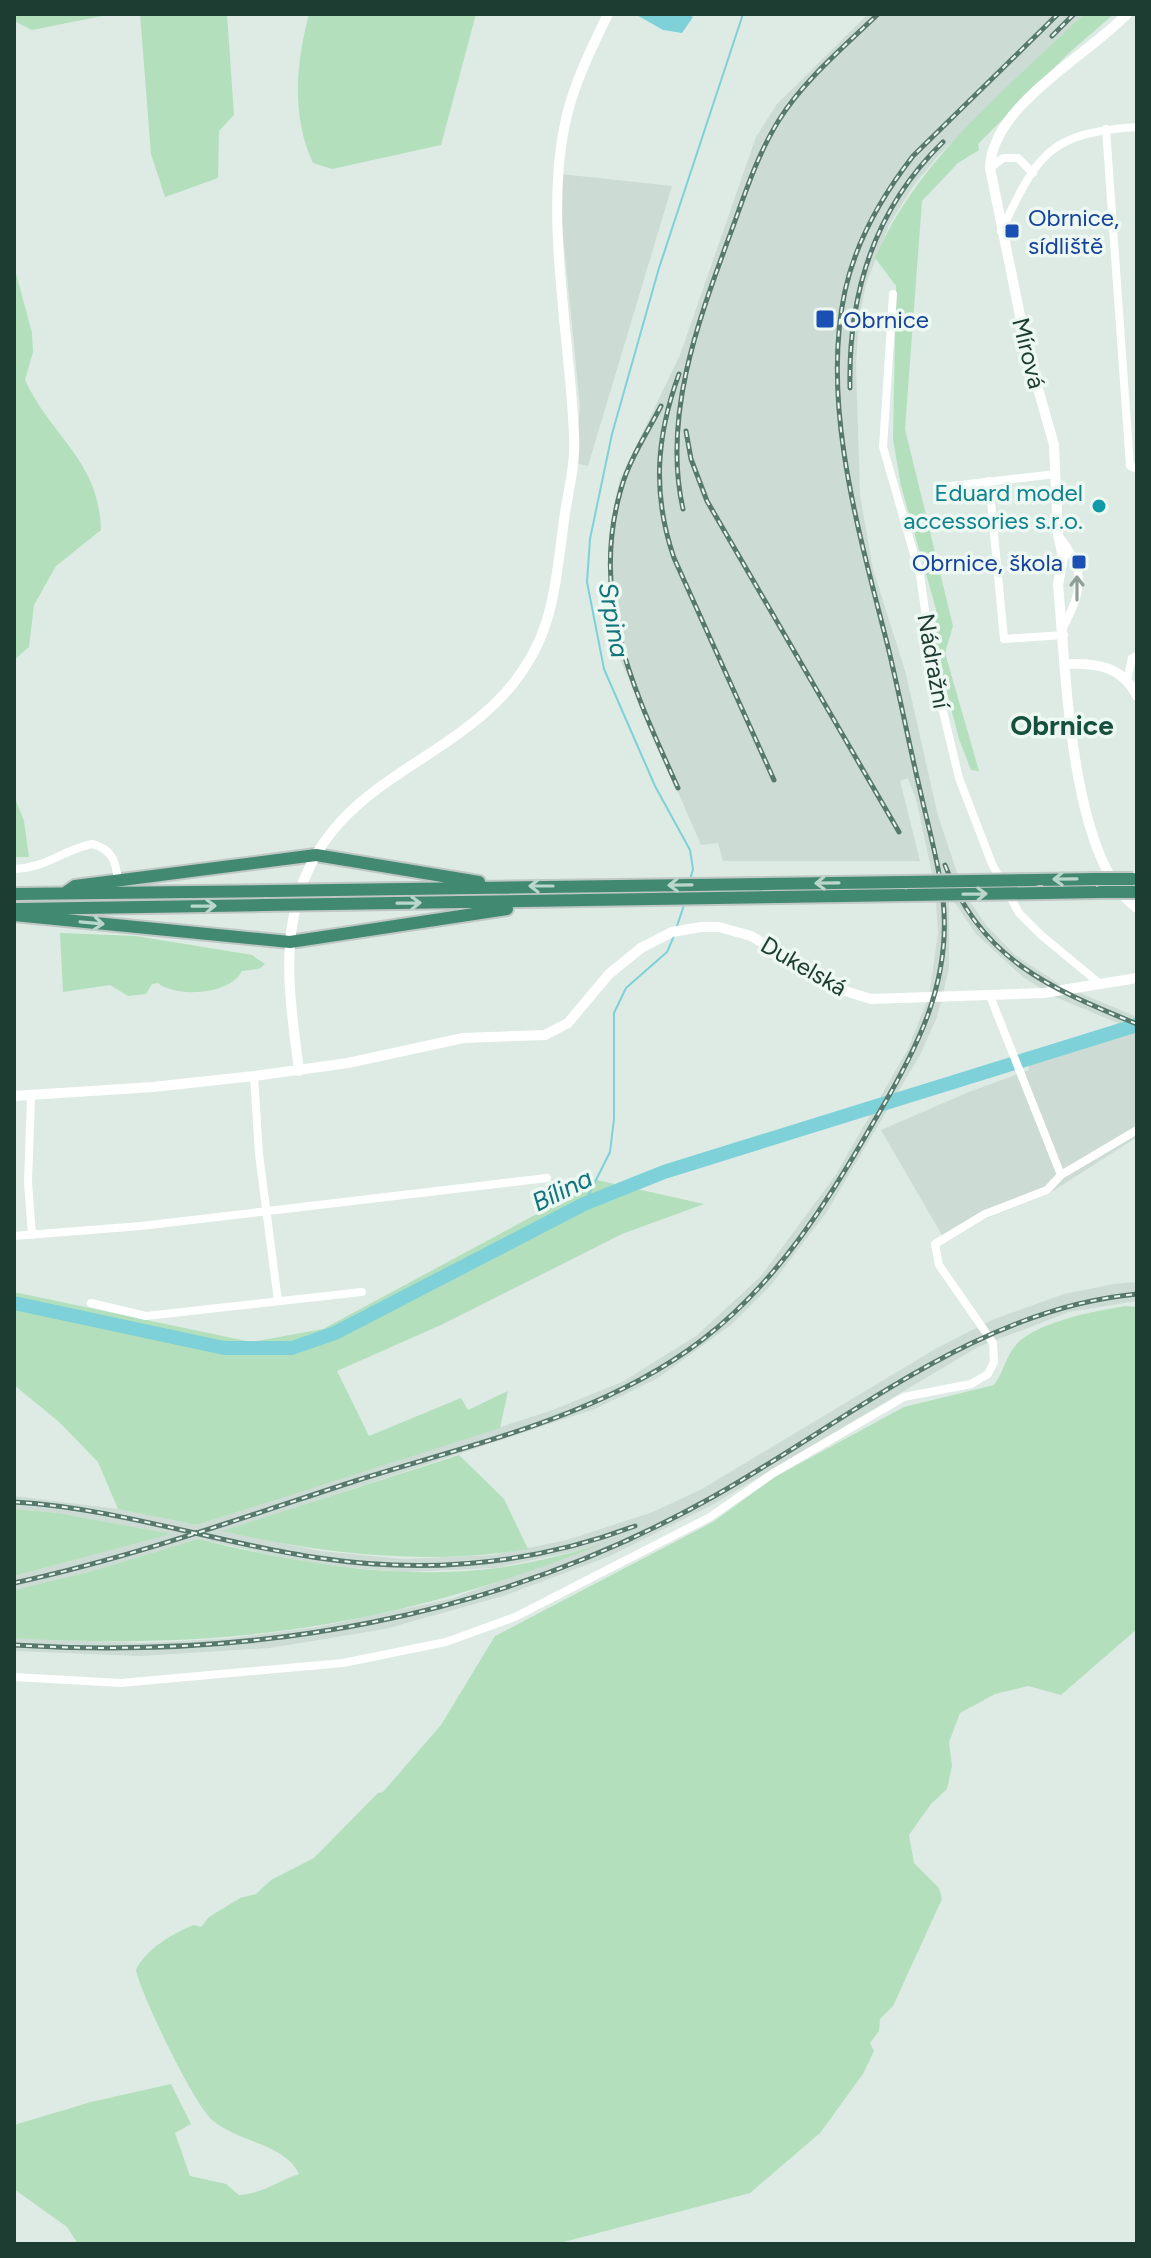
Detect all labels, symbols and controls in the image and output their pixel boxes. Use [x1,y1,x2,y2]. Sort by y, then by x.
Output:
place label: Obrnice, sídliště [1028,203,1119,260]
marker: Obrnice, sídliště [1003,222,1021,240]
place label: Obrnice [843,305,929,334]
marker: Obrnice [814,308,836,330]
street label: Mírová [1006,315,1052,391]
place label: Eduard model accessories s.r.o. [903,478,1083,535]
marker: Eduard model accessories s.r.o. [1090,497,1108,515]
place label: Obrnice, škola [912,548,1063,577]
marker: Obrnice, škola [1070,553,1088,571]
one-way arrow [1069,575,1085,601]
water label: Srpina [592,580,636,660]
street label: Nádražní [911,611,957,712]
district label: Obrnice [1010,708,1114,742]
one-way arrow [1052,871,1079,887]
one-way arrow [814,875,841,891]
one-way arrow [667,877,694,893]
one-way arrow [528,878,555,894]
one-way arrow [961,887,988,902]
one-way arrow [395,895,422,911]
one-way arrow [190,898,217,913]
one-way arrow [78,915,105,930]
street label: Dukelská [756,930,852,1002]
water label: Bílina [526,1162,598,1218]

